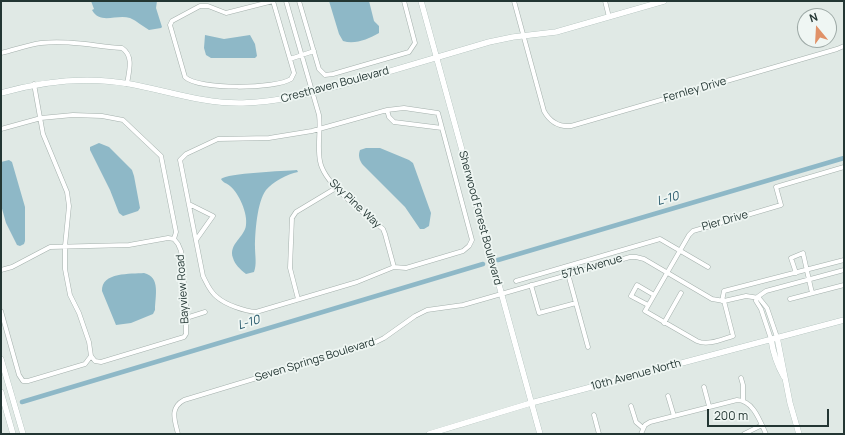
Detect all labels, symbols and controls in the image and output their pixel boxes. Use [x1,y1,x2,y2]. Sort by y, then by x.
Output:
north arrow [797,8,837,48]
text: N [807,9,820,25]
street label: Cresthaven Boulevard [279,64,391,106]
street label: Fernley Drive [662,75,728,105]
street label: Sherwood Forest Boulevard [456,149,504,287]
street label: Sky Pine Way [326,177,384,231]
water label: L-10 [655,189,681,209]
street label: Pier Drive [700,208,750,234]
street label: 57th Avenue [560,252,624,282]
street label: Bayview Road [174,254,192,324]
water label: L-10 [236,313,262,333]
street label: Seven Springs Boulevard [254,335,376,385]
street label: 10th Avenue North [589,357,683,393]
scale bar [709,401,831,427]
text: 200 m [714,407,748,424]

